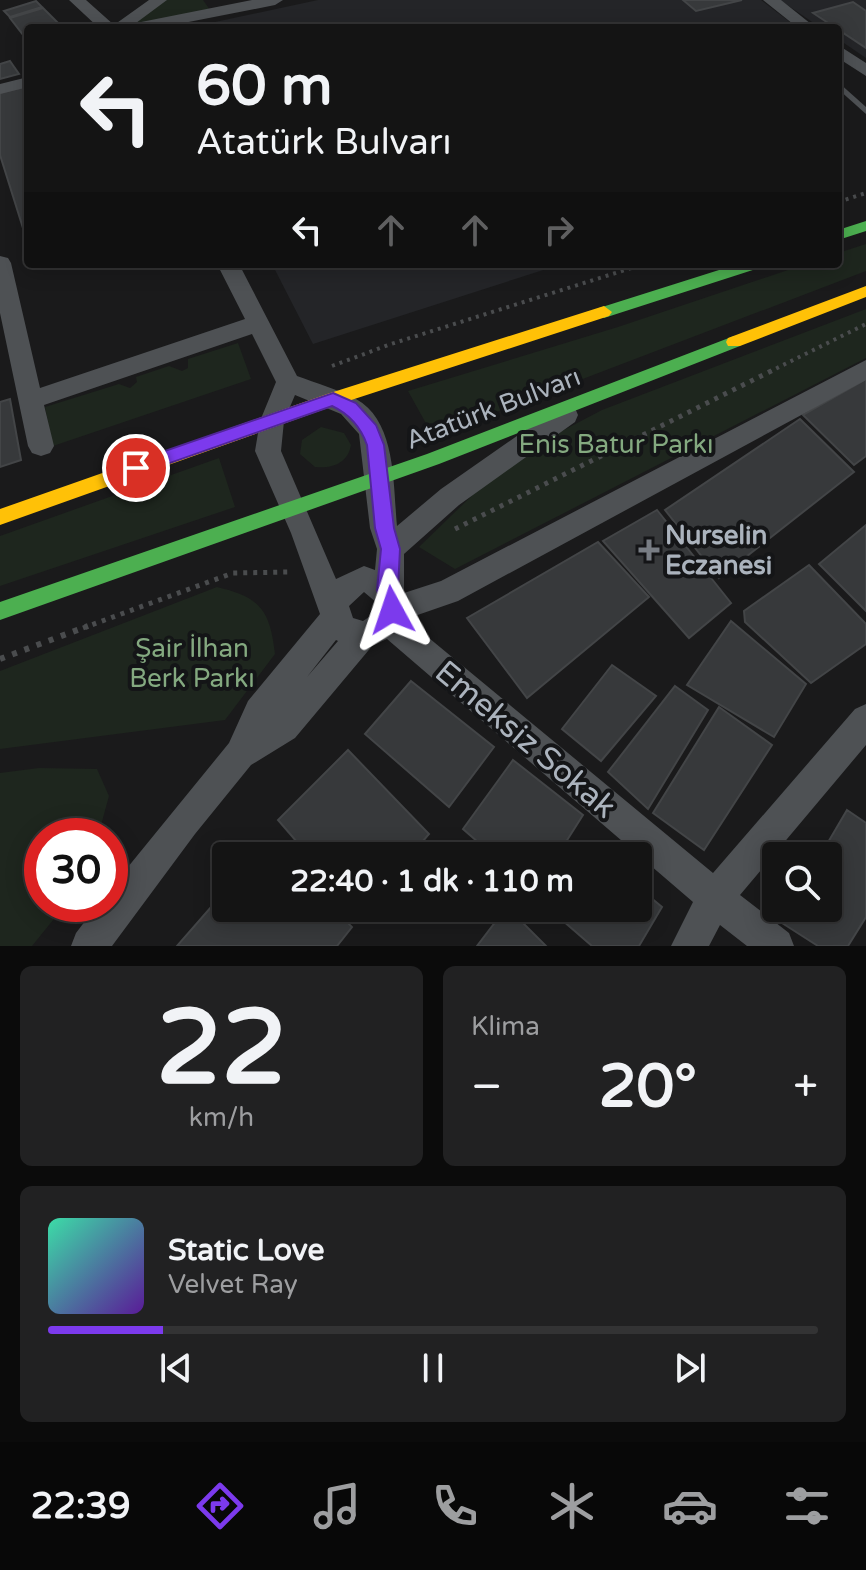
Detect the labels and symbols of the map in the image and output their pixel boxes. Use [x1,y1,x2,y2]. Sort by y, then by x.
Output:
street label: Atatürk Bulvarı [402,361,585,456]
park label: Enis Batur Parkı [519,429,713,460]
pin [102,434,170,502]
place label: Nurselin Eczanesi [665,520,772,581]
marker: Nurselin Eczanesi [640,541,658,559]
position arrow [350,568,434,652]
park label: Şair İlhan Berk Parkı [129,633,255,694]
street label: Emeksiz Sokak [427,653,623,826]
speed limit sign: 30 [24,818,128,922]

